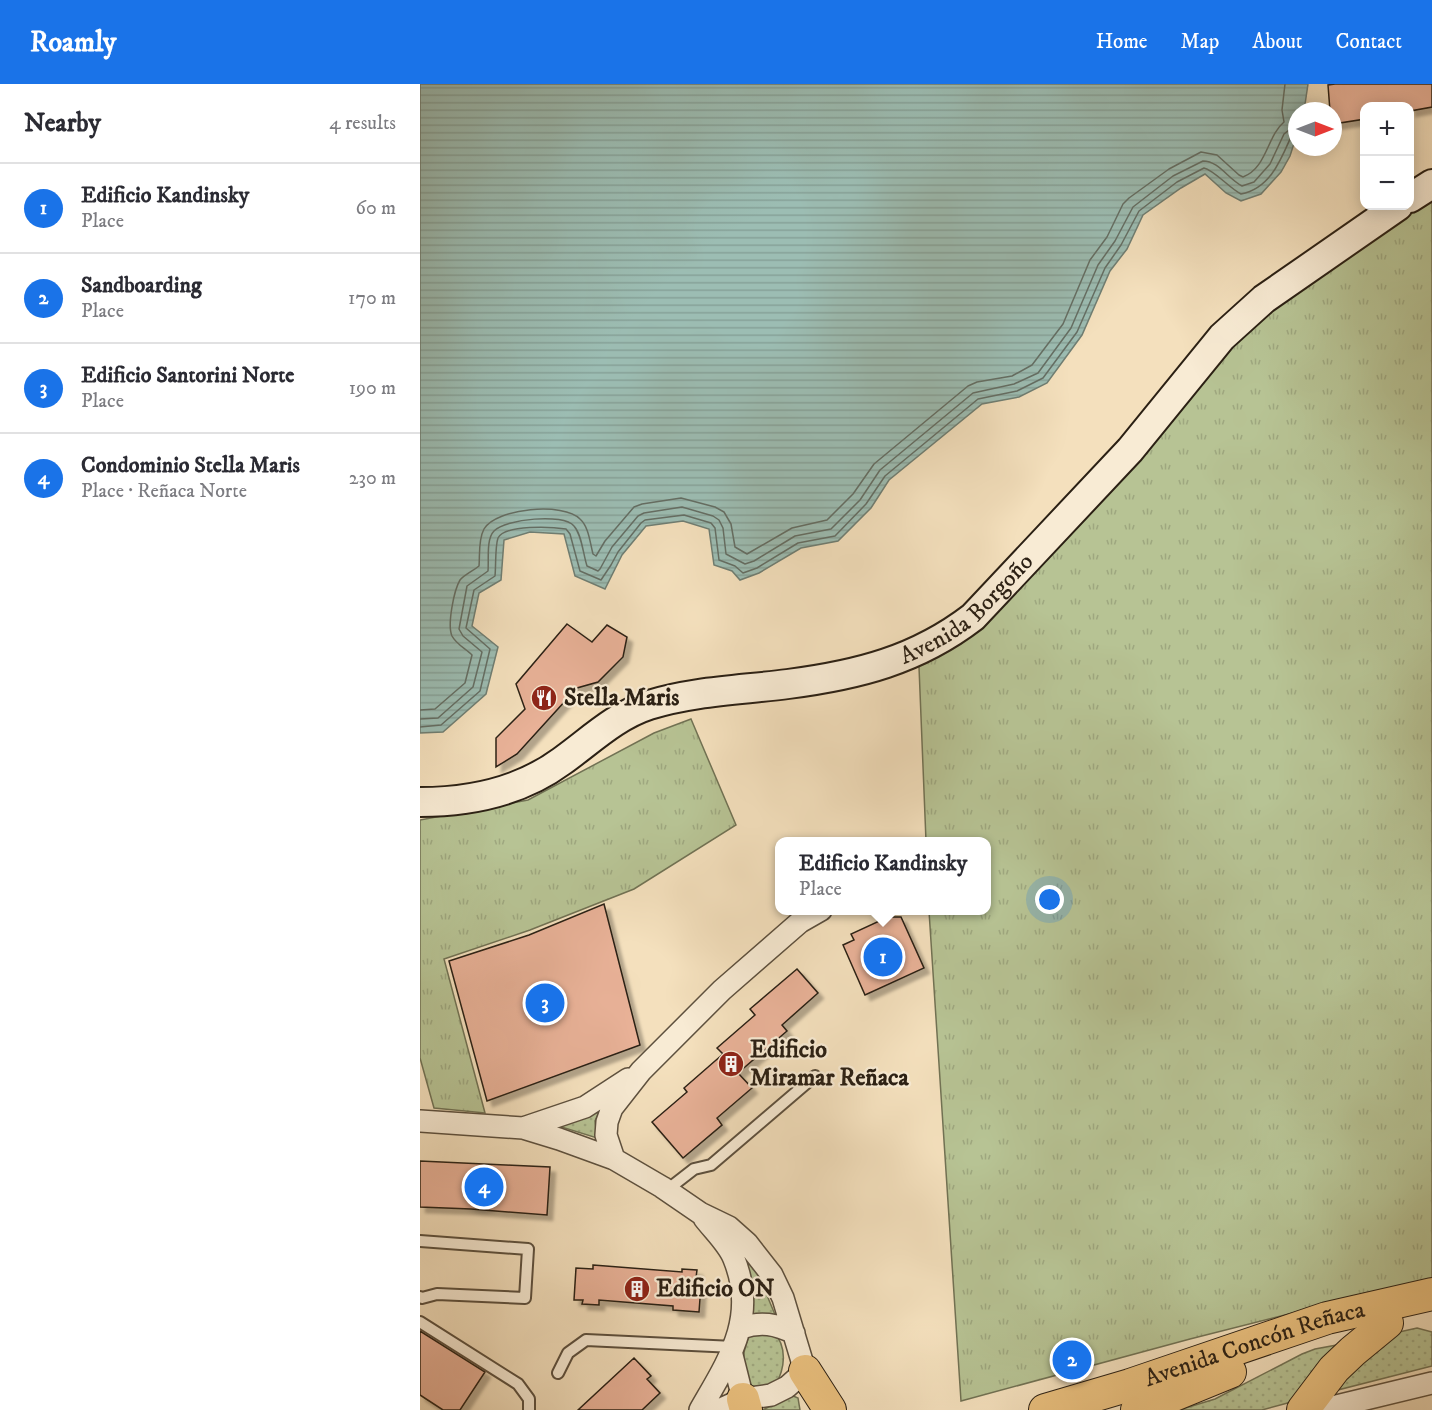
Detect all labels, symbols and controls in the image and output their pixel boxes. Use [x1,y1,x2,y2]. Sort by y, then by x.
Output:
text: Roamly [30,25,116,60]
text: Home [1096,29,1148,55]
text: Map [1181,29,1219,55]
text: About [1252,29,1303,55]
text: Contact [1336,29,1402,55]
north arrow [1288,102,1342,156]
map controls [1360,102,1414,210]
button: + [1360,102,1414,156]
text: Nearby [24,107,101,140]
text: 4 results [329,111,396,136]
button: − [1360,156,1414,210]
text: Edificio Kandinsky [81,182,249,209]
text: 1 [40,196,47,221]
text: 60 m [356,196,396,221]
text: Place [81,209,124,234]
text: Sandboarding [81,272,202,299]
text: 2 [39,286,48,311]
text: 170 m [348,286,396,311]
text: Place [81,299,124,324]
text: Edificio Santorini Norte [81,362,294,389]
text: 3 [40,376,47,401]
text: 190 m [349,376,396,401]
text: Place [81,389,124,414]
text: Condominio Stella Maris [81,452,300,479]
text: 4 [38,466,49,491]
text: 230 m [349,466,396,491]
text: Place · Reñaca Norte [81,479,247,504]
street label: Avenida Borgoño [895,547,1040,672]
restaurant icon: Stella Maris [529,683,559,713]
place label: Stella Maris [564,683,679,713]
popup [775,837,991,915]
text: Edificio Kandinsky [799,850,967,877]
text: Place [799,877,842,902]
your location [1035,885,1064,914]
pin: 1 [864,934,902,980]
pin: 3 [526,980,564,1026]
place label: Edificio Miramar Reñaca [750,1035,909,1093]
building icon: Edificio Miramar Reñaca [716,1049,746,1079]
pin: 4 [464,1164,504,1210]
building icon: Edificio ON [622,1274,652,1304]
place label: Edificio ON [656,1274,775,1304]
street label: Avenida Concón Reñaca [1141,1295,1369,1394]
pin: 2 [1052,1338,1092,1382]

